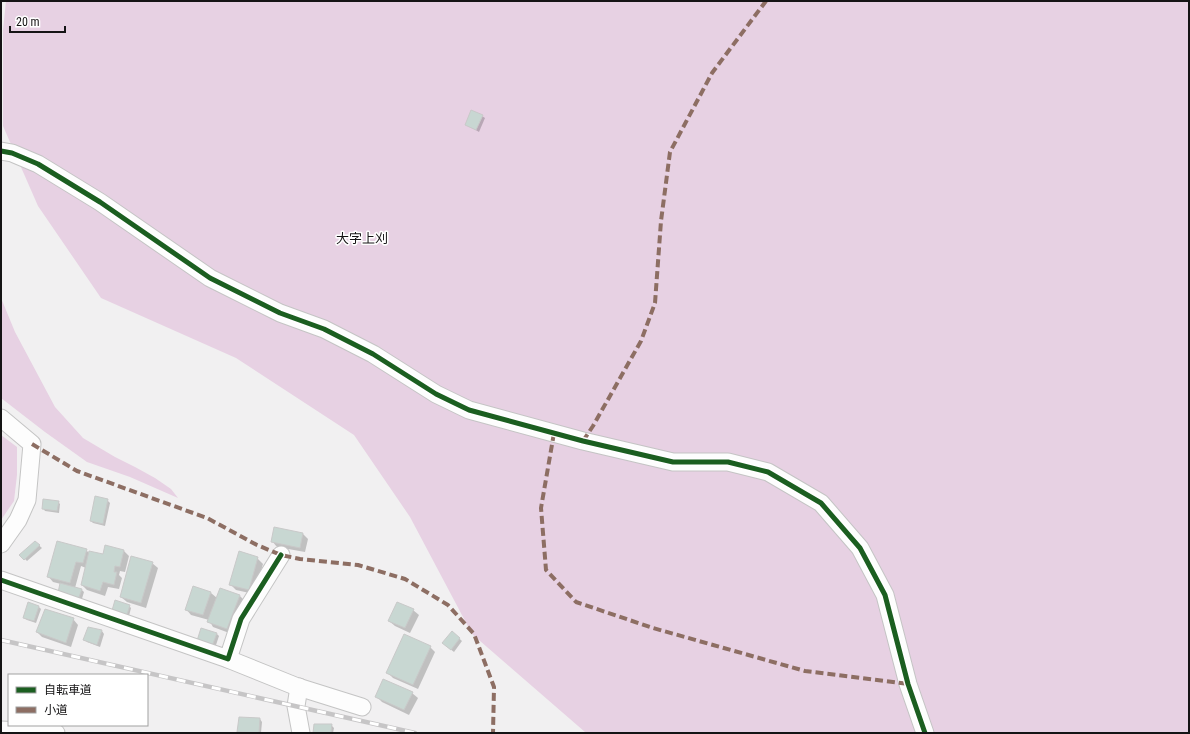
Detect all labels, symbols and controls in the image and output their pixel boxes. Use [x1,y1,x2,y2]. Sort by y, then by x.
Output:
scale bar [10,8,65,34]
text: 20 m [16,15,40,29]
district label: 大字上刈 [336,231,388,246]
legend [8,674,148,726]
text: 自転車道 [44,683,92,697]
text: 小道 [44,703,68,717]

